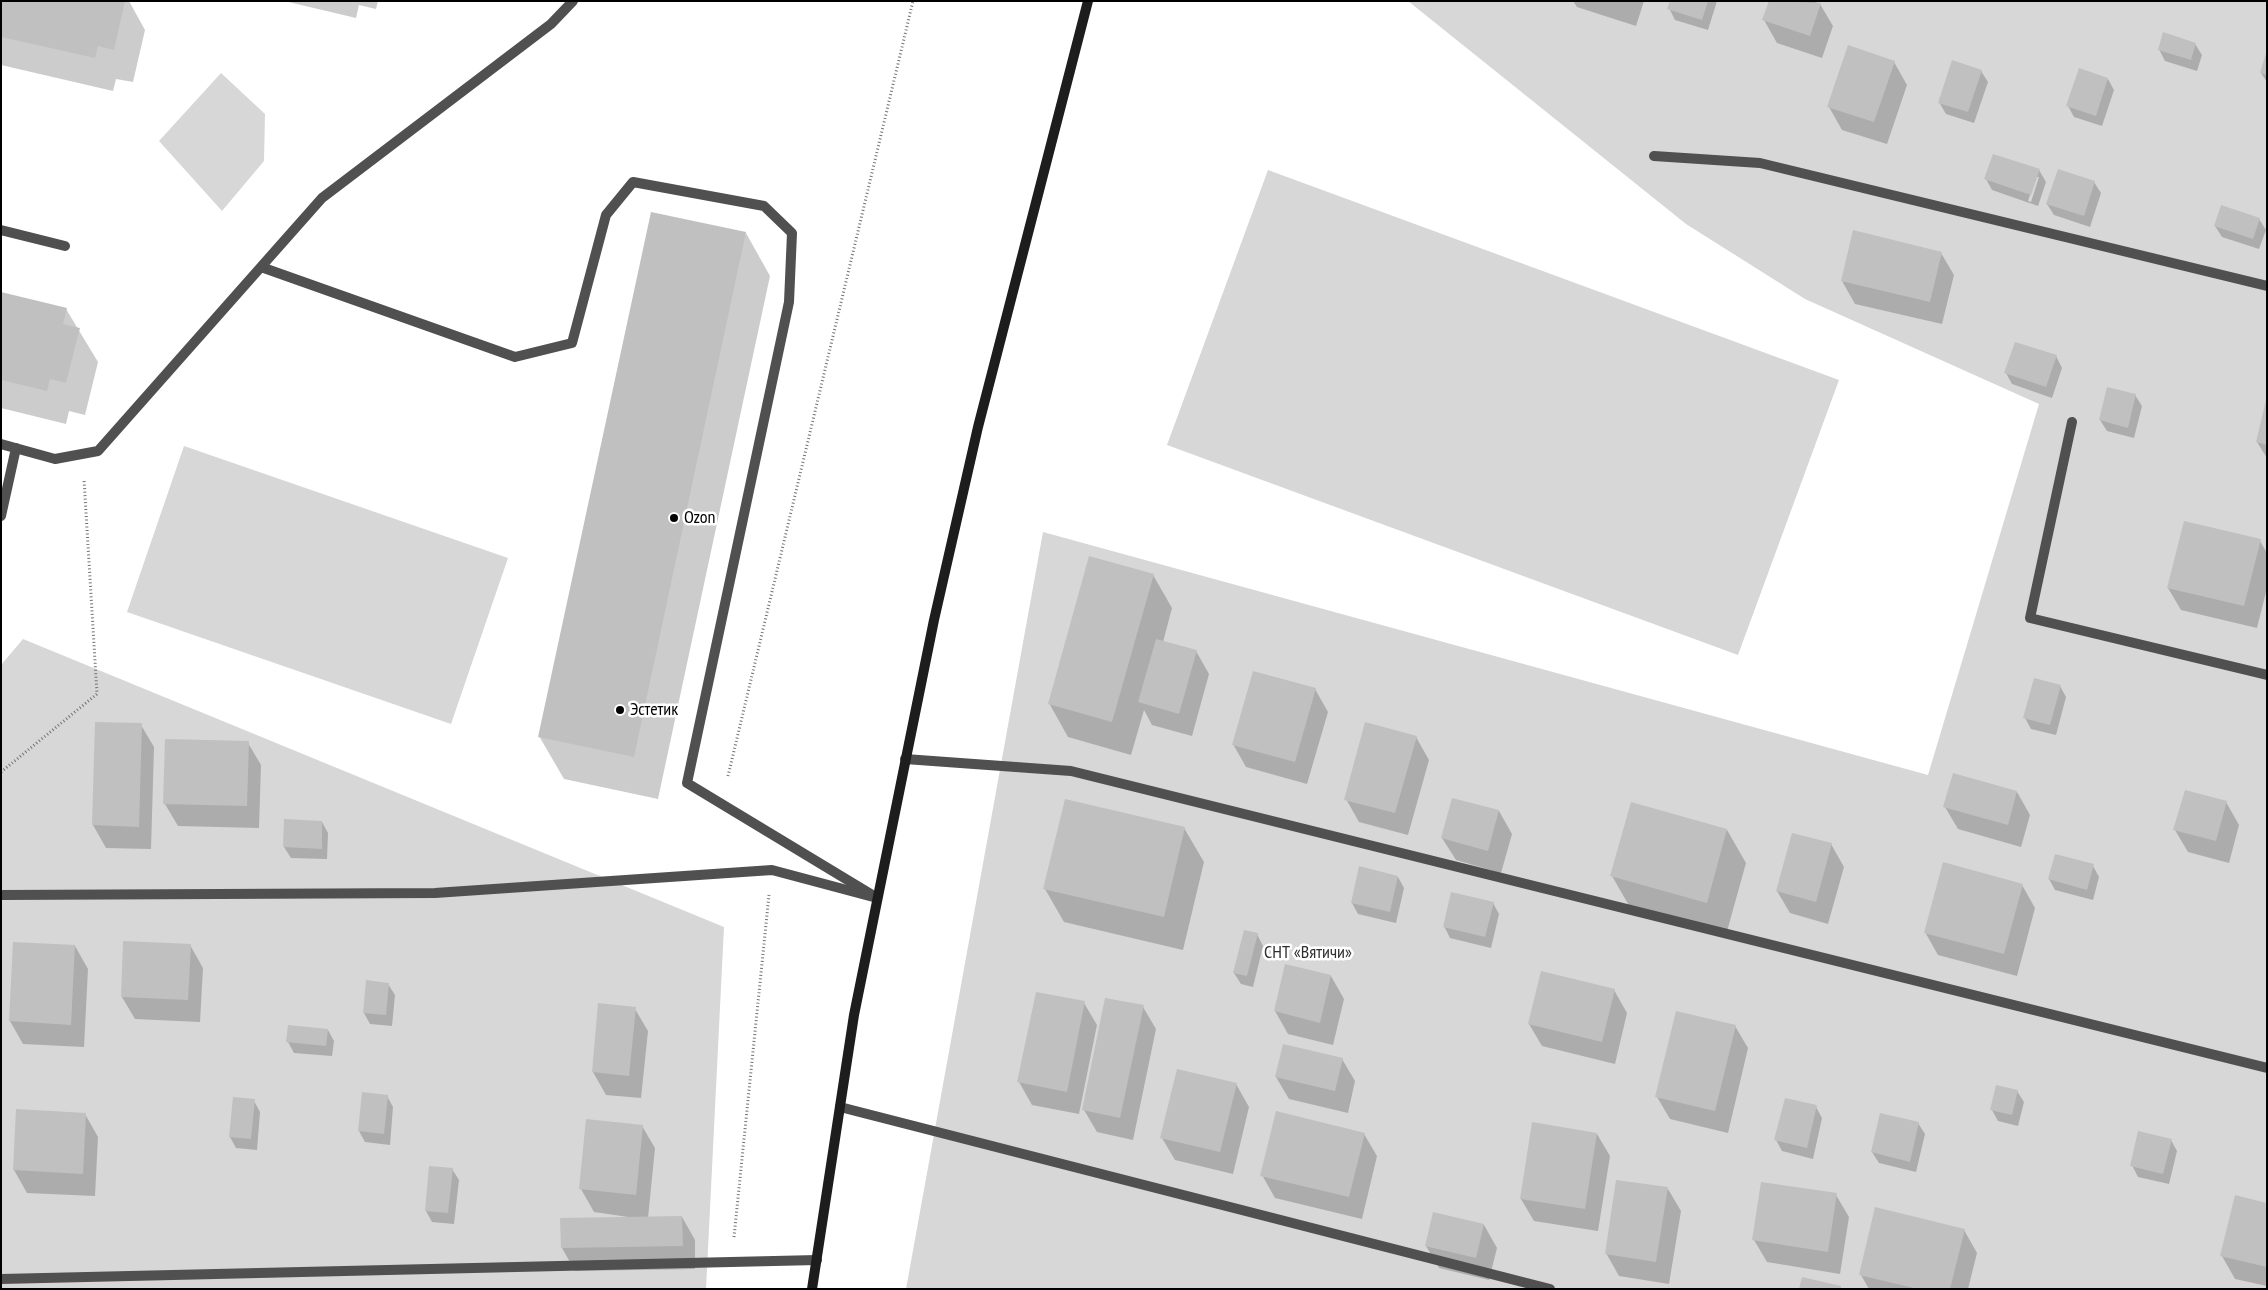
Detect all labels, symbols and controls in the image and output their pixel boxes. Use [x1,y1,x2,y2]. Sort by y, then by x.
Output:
place label: Ozon [684,507,716,529]
marker: Ozon [668,512,680,524]
place label: Эстетик [630,699,678,721]
marker: Эстетик [614,704,626,716]
park label: СНТ «Вятичи» [1264,942,1352,964]

